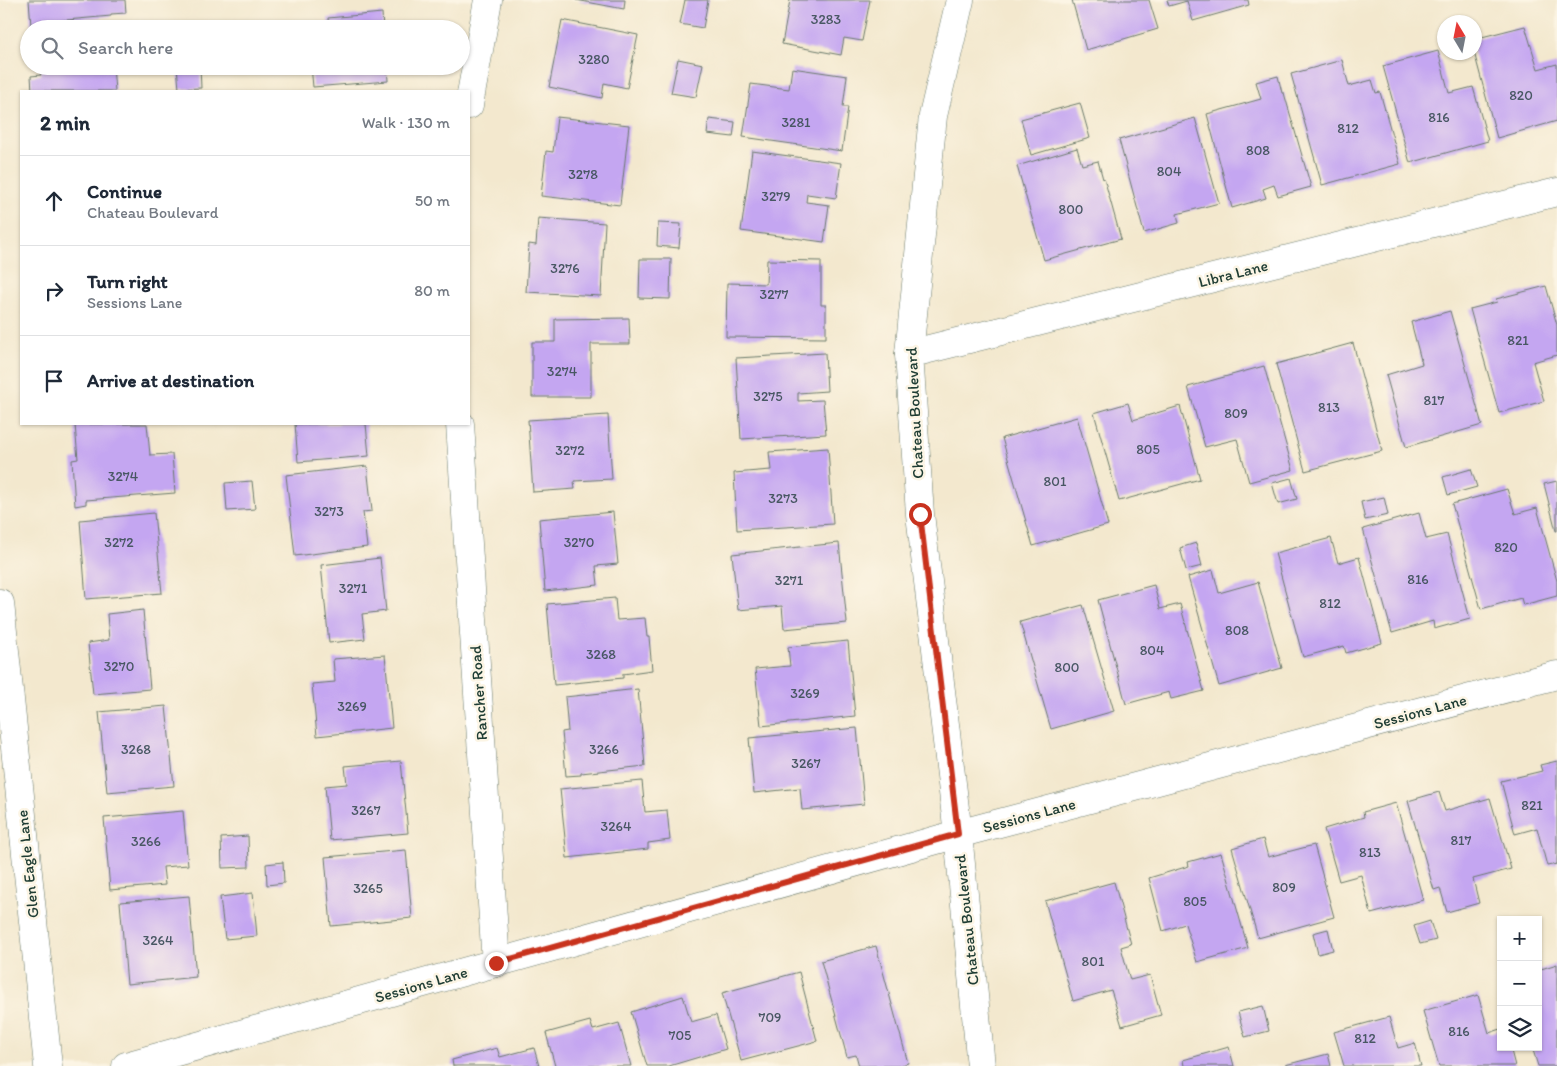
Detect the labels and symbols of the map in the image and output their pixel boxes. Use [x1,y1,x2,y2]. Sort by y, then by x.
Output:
house number: 3283 [811,11,842,28]
north arrow [1437,15,1482,60]
house number: 3280 [578,51,610,68]
house number: 820 [1509,87,1533,104]
house number: 816 [1428,109,1450,126]
house number: 3281 [781,114,811,131]
house number: 812 [1337,120,1359,137]
house number: 808 [1246,142,1270,159]
house number: 804 [1157,163,1182,180]
house number: 3278 [568,166,598,183]
house number: 3279 [761,188,791,205]
house number: 800 [1059,201,1083,218]
street label: Libra Lane [1196,256,1270,291]
house number: 3276 [550,260,580,277]
house number: 3277 [760,286,788,303]
house number: 821 [1507,332,1529,349]
street label: Chateau Boulevard [902,347,927,479]
house number: 3274 [547,363,578,380]
house number: 3275 [753,388,783,405]
house number: 817 [1423,392,1445,409]
house number: 813 [1318,399,1340,416]
house number: 809 [1224,405,1248,422]
house number: 805 [1136,441,1160,458]
house number: 3272 [555,442,585,459]
house number: 3274 [108,468,139,485]
house number: 801 [1044,473,1067,490]
house number: 3273 [768,490,798,507]
house number: 3273 [314,503,344,520]
route start [909,503,932,526]
house number: 3272 [104,534,134,551]
house number: 3270 [564,534,594,551]
house number: 820 [1494,539,1518,556]
house number: 816 [1407,571,1429,588]
house number: 3271 [775,572,804,589]
house number: 3271 [339,580,368,597]
house number: 812 [1319,595,1341,612]
house number: 808 [1225,622,1249,639]
house number: 804 [1140,642,1165,659]
street label: Rancher Road [466,644,491,741]
house number: 3268 [586,646,616,663]
house number: 3270 [104,658,134,675]
house number: 800 [1055,659,1079,676]
house number: 3269 [790,685,820,702]
street label: Sessions Lane [1372,690,1469,733]
house number: 3269 [337,698,367,715]
house number: 3268 [121,741,151,758]
house number: 3266 [589,741,619,758]
house number: 3267 [791,755,821,772]
street label: Sessions Lane [981,794,1078,837]
house number: 821 [1521,797,1543,814]
house number: 3267 [351,802,381,819]
street label: Glen Eagle Lane [12,809,43,919]
house number: 3264 [601,818,632,835]
house number: 817 [1450,832,1472,849]
house number: 3266 [131,833,161,850]
house number: 813 [1359,844,1381,861]
street label: Chateau Boulevard [950,853,983,986]
house number: 809 [1272,879,1296,896]
house number: 3265 [353,880,383,897]
house number: 805 [1183,893,1207,910]
house number: 3264 [143,932,174,949]
route end [485,952,508,975]
house number: 801 [1082,953,1105,970]
street label: Sessions Lane [373,962,470,1007]
house number: 709 [759,1009,781,1026]
house number: 816 [1448,1023,1470,1040]
house number: 705 [669,1027,691,1044]
house number: 812 [1354,1030,1376,1047]

